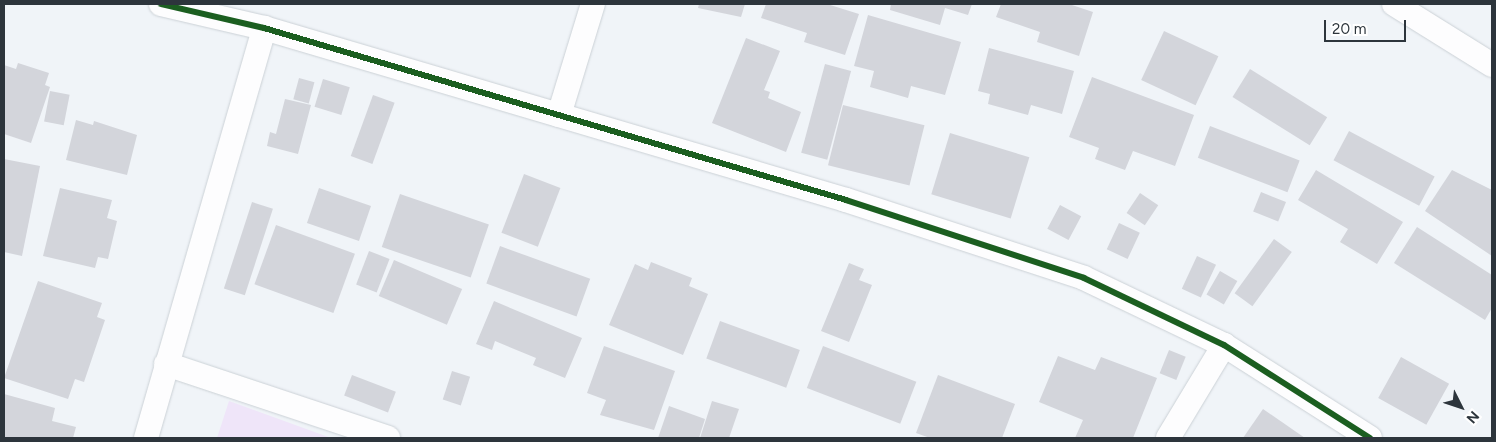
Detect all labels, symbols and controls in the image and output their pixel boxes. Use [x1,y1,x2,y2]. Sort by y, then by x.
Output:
scale bar [1326,10,1408,42]
text: 20 m [1332,20,1366,38]
north arrow [1436,382,1486,432]
text: N [1463,408,1483,427]

